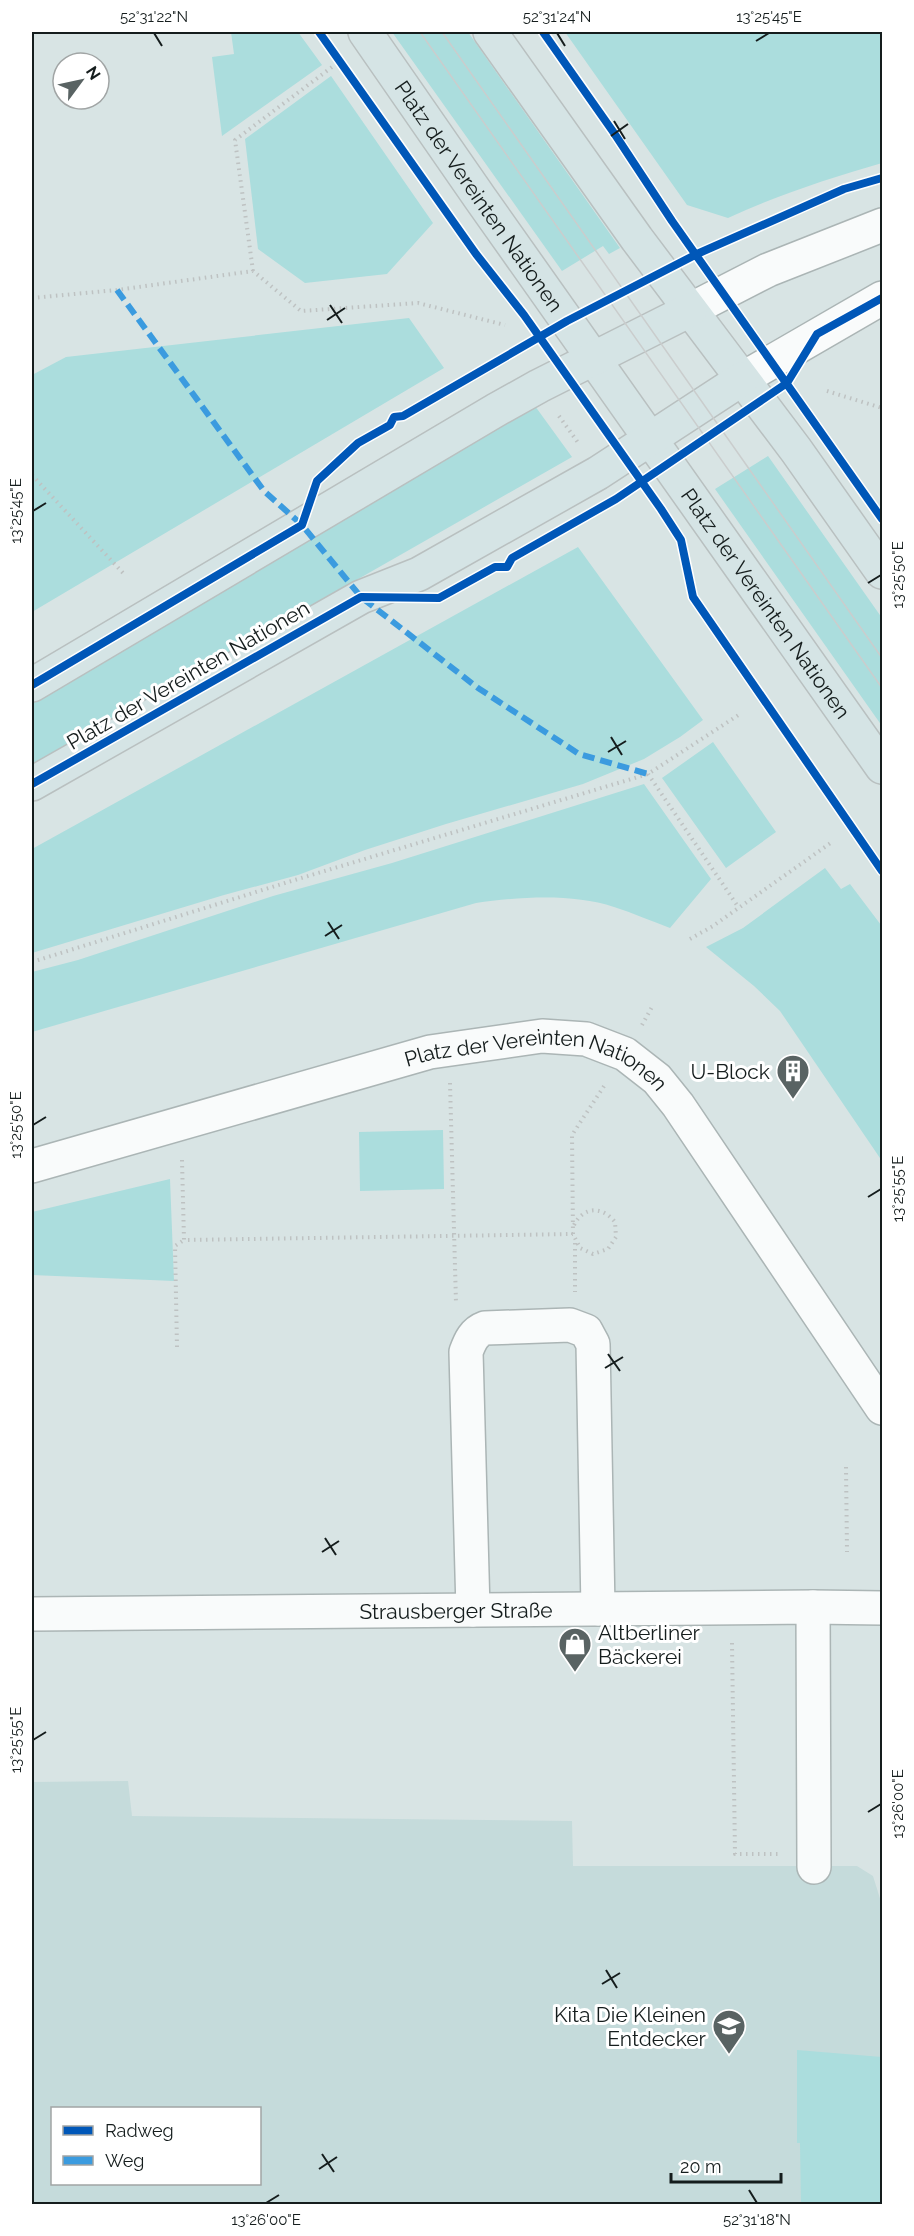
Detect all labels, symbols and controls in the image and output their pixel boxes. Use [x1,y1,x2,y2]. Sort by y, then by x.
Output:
text: 52°31'22"N [120,8,188,26]
text: 52°31'24"N [523,8,591,26]
text: 13°25'45"E [736,8,802,26]
north arrow [51,51,111,111]
text: N [82,63,104,83]
street label: Platz der Vereinten Nationen [390,76,569,316]
text: 13°25'45"E [7,478,25,544]
street label: Platz der Vereinten Nationen [676,483,856,723]
text: 13°25'50"E [889,541,907,609]
street label: Platz der Vereinten Nationen [62,595,314,755]
street label: Platz der Vereinten Nationen [401,1024,673,1095]
building icon: U-Block [775,1053,811,1100]
place label: U-Block [690,1059,770,1084]
text: 13°25'50"E [7,1091,25,1159]
text: 13°25'55"E [889,1156,907,1222]
street label: Strausberger Straße [359,1597,553,1624]
place label: Altberliner Bäckerei [598,1620,700,1669]
shop icon: Altberliner Bäckerei [557,1626,593,1673]
text: 13°25'55"E [7,1707,25,1773]
text: 13°26'00"E [889,1769,907,1839]
place label: Kita Die Kleinen Entdecker [554,2002,707,2051]
school or university icon: Kita Die Kleinen Entdecker [711,2008,747,2055]
legend [51,2107,261,2185]
text: Radweg [105,2120,174,2141]
scale bar [671,2146,780,2184]
text: Weg [105,2150,144,2171]
text: 20 m [680,2156,722,2177]
text: 13°26'00"E [231,2211,301,2229]
text: 52°31'18"N [723,2211,791,2229]

